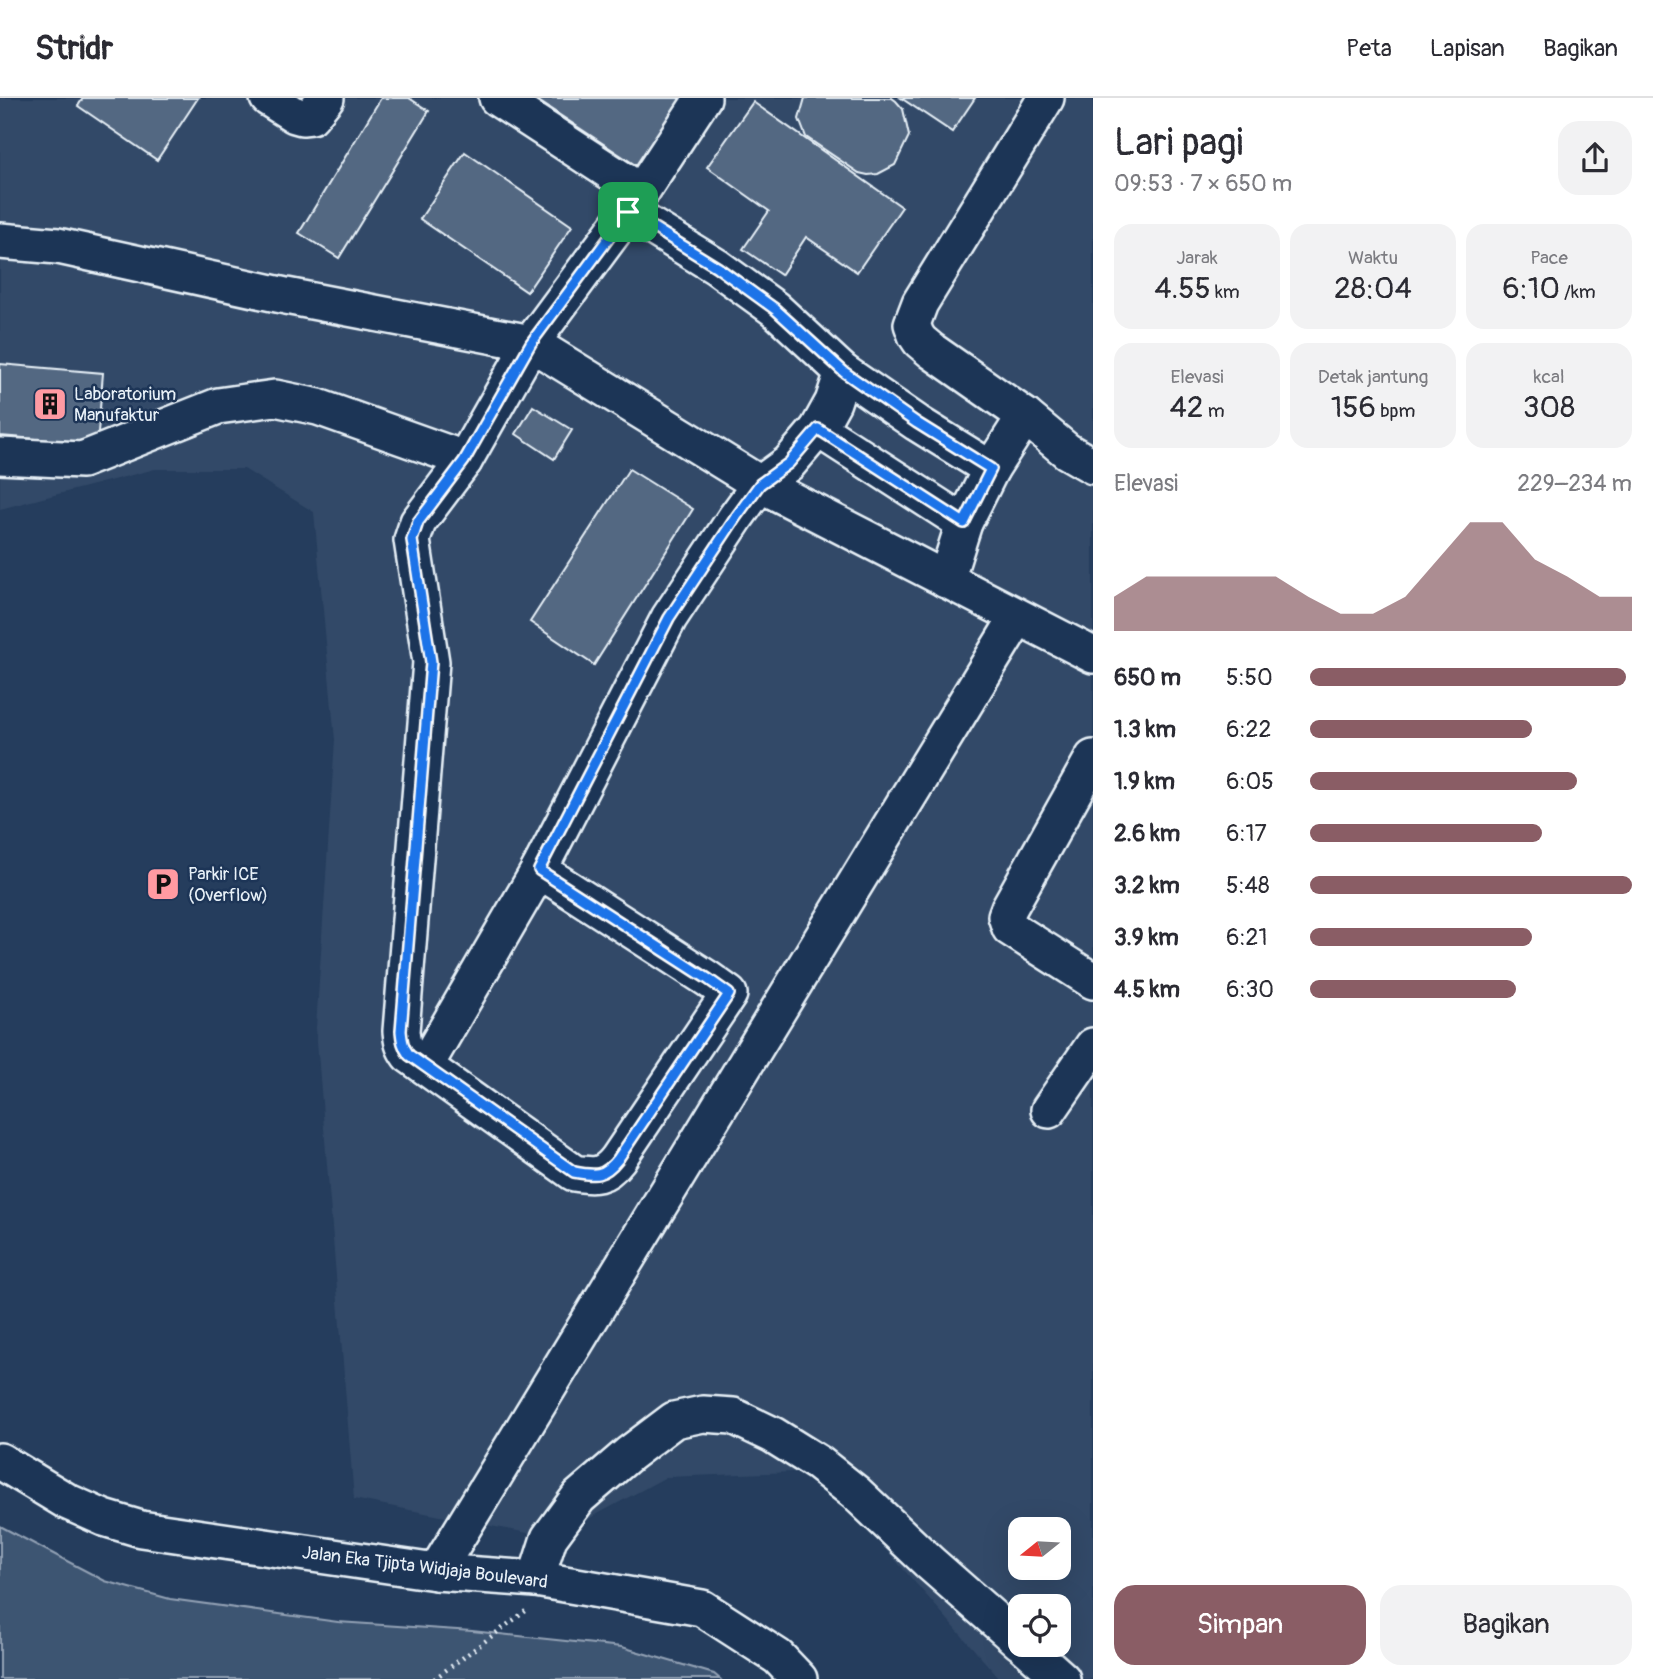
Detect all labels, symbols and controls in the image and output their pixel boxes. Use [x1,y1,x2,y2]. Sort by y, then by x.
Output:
text: Stridr [35,28,113,69]
text: Peta [1346,34,1392,63]
text: Lapisan [1430,34,1505,63]
text: Bagikan [1543,34,1618,63]
text: Lari pagi [1114,119,1243,167]
button: share [1558,121,1632,195]
text: 09:53 · 7 × 650 m [1114,169,1292,198]
pin [598,182,658,242]
icon: arrive [609,193,647,231]
text: Jarak [1176,246,1218,270]
text: Waktu [1348,246,1398,270]
text: Pace [1530,246,1568,270]
text: 4.55 [1154,270,1211,307]
text: 28:04 [1334,270,1412,307]
text: 6:10 [1502,270,1560,307]
text: km [1211,280,1240,304]
text: /km [1560,280,1596,304]
text: Elevasi [1170,365,1224,389]
text: Detak jantung [1318,365,1428,389]
text: kcal [1534,365,1564,389]
place label: Laboratorium Manufaktur [74,383,176,427]
building icon: Laboratorium Manufaktur [31,385,69,423]
text: 42 [1169,389,1204,426]
text: 156 [1331,389,1376,426]
text: 308 [1523,389,1575,426]
text: m [1204,399,1225,423]
text: bpm [1376,399,1415,423]
text: Elevasi [1114,469,1178,498]
text: 229–234 m [1517,469,1632,498]
text: 650 m [1114,663,1181,692]
text: 5:50 [1226,663,1273,692]
text: 1.3 km [1114,715,1176,744]
text: 6:22 [1226,715,1271,744]
text: 1.9 km [1114,767,1175,796]
text: 6:05 [1226,767,1274,796]
text: 2.6 km [1114,819,1180,848]
text: 6:17 [1226,819,1267,848]
place label: Parkir ICE (Overflow) [188,863,268,907]
parking icon: Parkir ICE (Overflow) [144,865,182,903]
text: 3.2 km [1114,871,1180,900]
text: 5:48 [1226,871,1270,900]
text: 3.9 km [1114,923,1179,952]
text: 6:21 [1226,923,1267,952]
text: 4.5 km [1114,975,1180,1004]
text: 6:30 [1226,975,1274,1004]
north arrow [1008,1517,1071,1580]
map controls [1008,1517,1071,1657]
street label: Jalan Eka Tjipta Widjaja Boulevard [301,1541,549,1594]
button: Simpan [1114,1585,1366,1665]
button: Bagikan [1380,1585,1632,1665]
button: locate [1008,1594,1071,1657]

